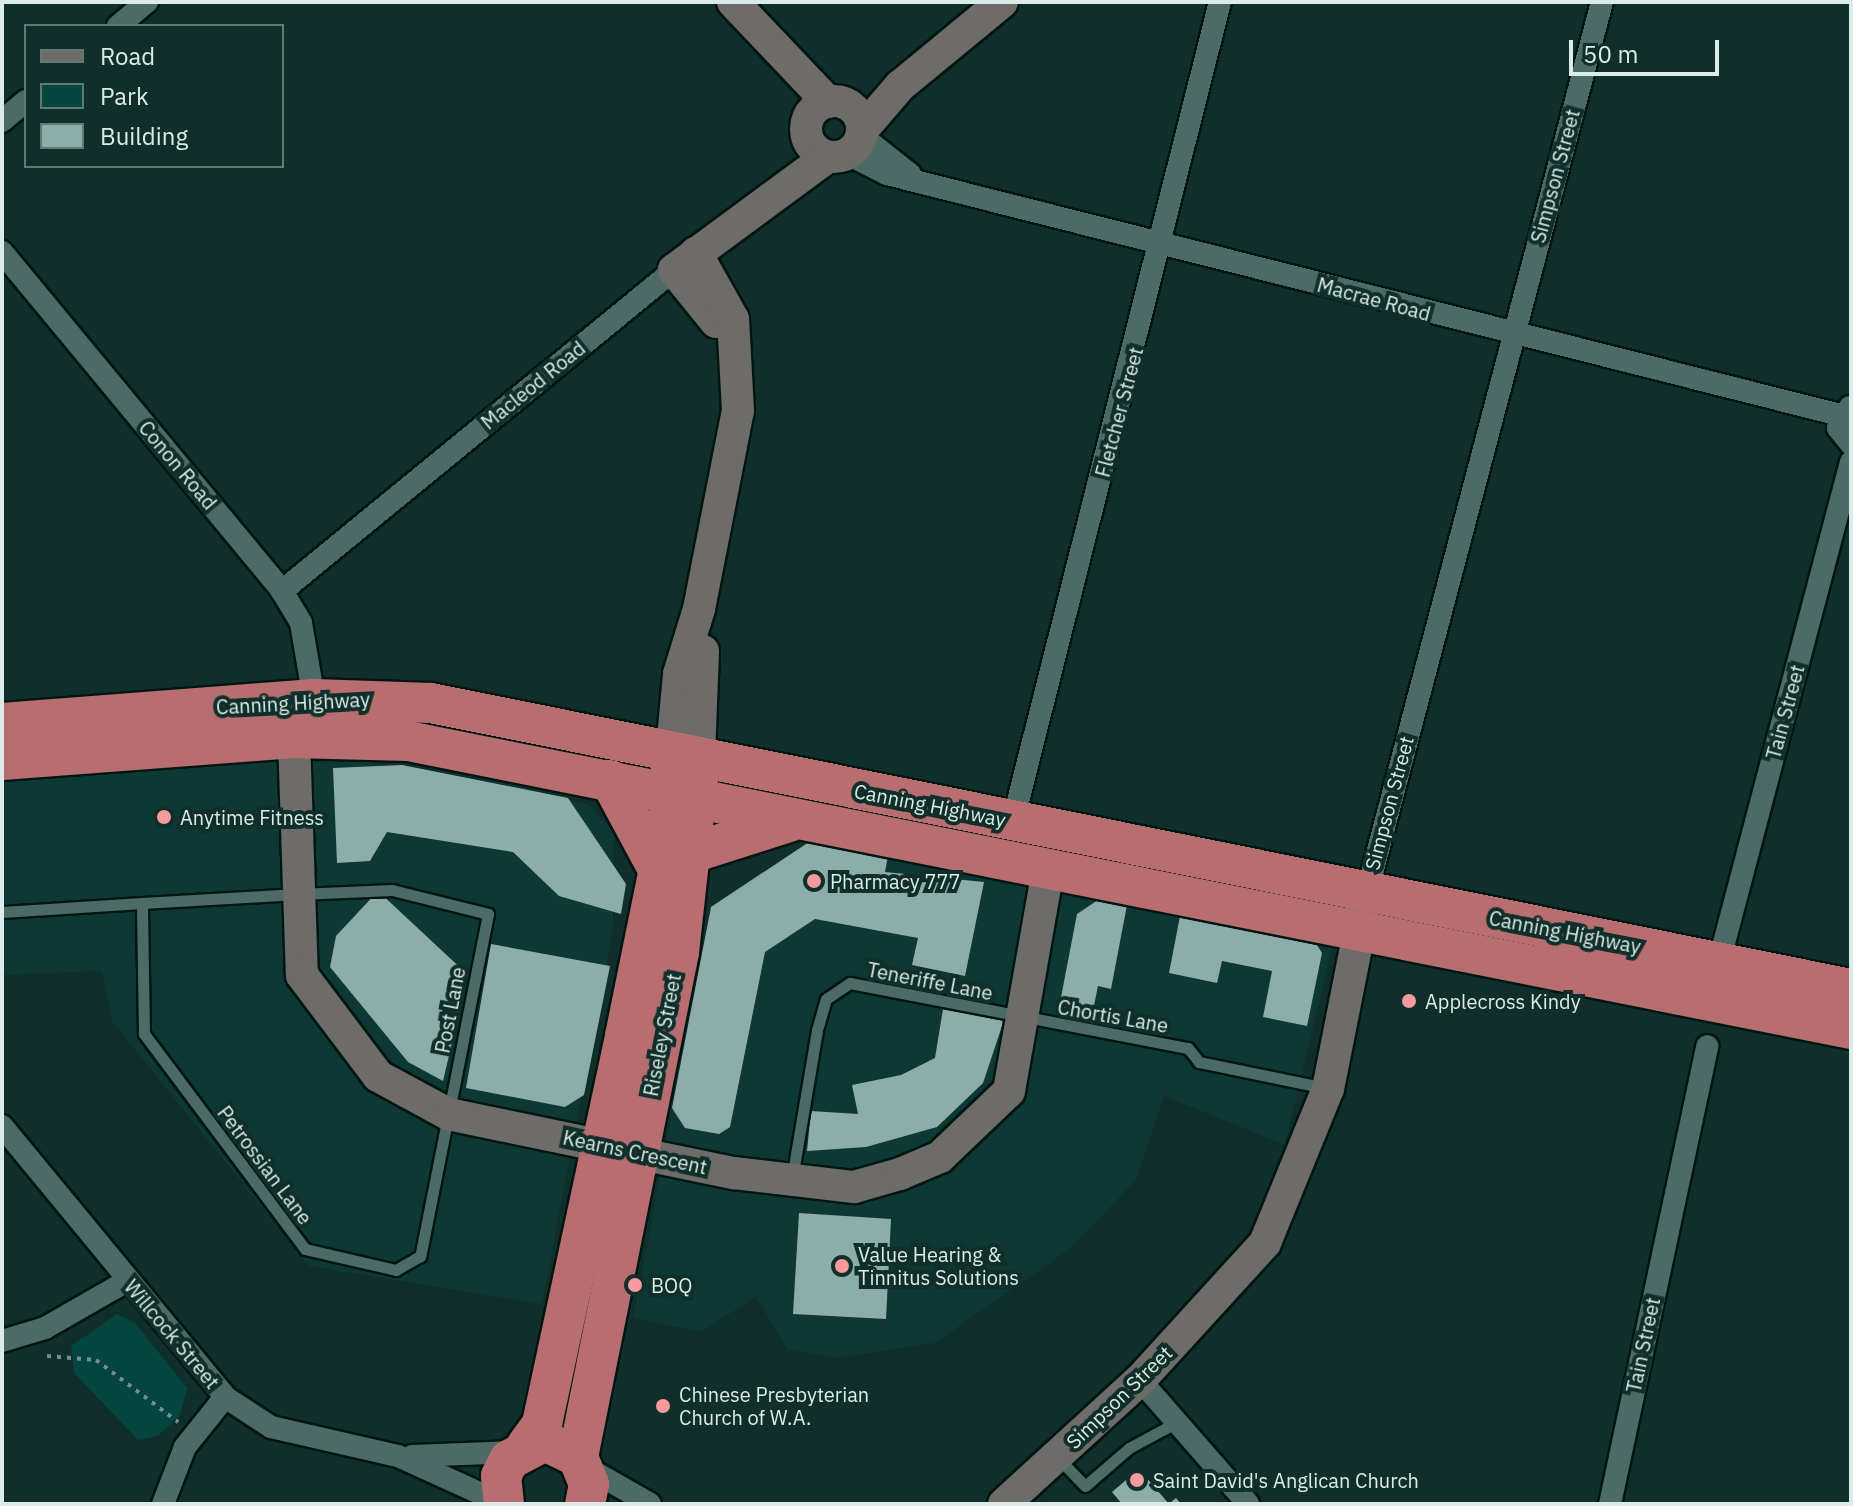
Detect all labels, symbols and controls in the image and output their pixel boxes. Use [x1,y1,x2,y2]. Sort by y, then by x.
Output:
legend [24,24,284,168]
scale bar [1573,24,1723,74]
text: 50 m [1583,38,1638,70]
text: Road [100,40,155,72]
text: Park [100,80,149,112]
street label: Simpson Street [1526,106,1584,246]
text: Building [100,120,188,152]
street label: Macrae Road [1315,272,1433,326]
street label: Macleod Road [476,336,590,434]
street label: Fletcher Street [1090,344,1148,480]
street label: Conon Road [134,416,222,514]
street label: Tain Street [1761,662,1809,762]
street label: Canning Highway [215,687,371,719]
street label: Simpson Street [1360,733,1418,873]
street label: Canning Highway [852,779,1008,831]
place label: Anytime Fitness [180,805,324,829]
marker: Anytime Fitness [155,808,173,826]
place label: Pharmacy 777 [830,869,960,893]
marker: Pharmacy 777 [805,872,823,890]
street label: Canning Highway [1487,906,1643,958]
street label: Teneriffe Lane [865,957,995,1005]
street label: Post Lane [430,965,470,1055]
street label: Riseley Street [638,972,686,1098]
place label: Applecross Kindy [1425,989,1581,1013]
marker: Applecross Kindy [1400,992,1418,1010]
street label: Chortis Lane [1056,994,1170,1038]
street label: Petrossian Lane [213,1101,317,1229]
street label: Kearns Crescent [561,1125,709,1179]
place label: Value Hearing & Tinnitus Solutions [858,1242,1019,1289]
marker: Value Hearing & Tinnitus Solutions [833,1257,851,1275]
place label: BOQ [651,1273,692,1297]
street label: Willcock Street [119,1275,225,1393]
marker: BOQ [626,1276,644,1294]
street label: Tain Street [1621,1295,1665,1395]
street label: Simpson Street [1061,1341,1177,1453]
place label: Chinese Presbyterian Church of W.A. [679,1382,869,1429]
marker: Chinese Presbyterian Church of W.A. [654,1397,672,1415]
place label: Saint David's Anglican Church [1153,1468,1419,1492]
marker: Saint David's Anglican Church [1128,1471,1146,1489]

